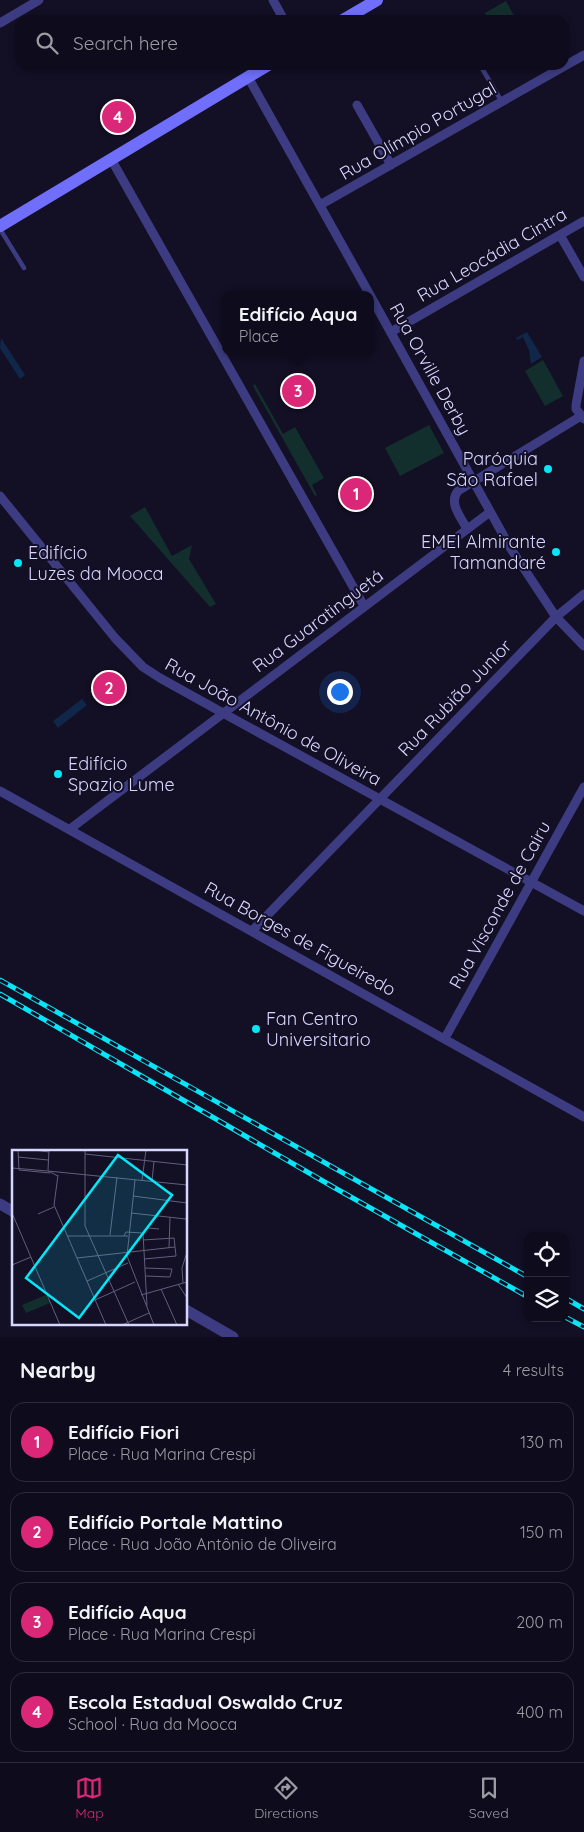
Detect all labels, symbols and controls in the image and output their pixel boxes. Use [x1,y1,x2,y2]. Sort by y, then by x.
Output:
search box [15,15,569,70]
icon: search [33,29,61,57]
text: Search here [73,31,178,55]
street label: Rua Olímpio Portugal [335,76,500,185]
pin: 4 [102,98,134,136]
street label: Rua Leocádia Cintra [413,202,571,307]
popup [222,291,374,356]
street label: Rua Orville Derby [385,299,476,439]
text: Edifício Aqua [239,302,357,326]
text: Place [239,326,279,346]
pin: 3 [282,372,314,410]
place label: Paróquia São Rafael [446,447,538,491]
marker: Paróquia São Rafael [542,463,554,475]
pin: 1 [340,475,372,513]
place label: EMEI Almirante Tamandaré [421,530,546,574]
place label: Edifício Luzes da Mooca [28,541,163,585]
marker: EMEI Almirante Tamandaré [550,546,562,558]
marker: Edifício Luzes da Mooca [12,557,24,569]
street label: Rua Guaratinguetá [248,564,388,677]
street label: Rua Rubião Junior [393,634,516,761]
street label: Rua João Antônio de Oliveira [161,652,385,791]
pin: 2 [93,669,125,707]
your location [327,679,353,705]
place label: Edifício Spazio Lume [68,752,175,796]
marker: Edifício Spazio Lume [52,768,64,780]
street label: Rua Visconde de Cairu [444,817,555,993]
street label: Rua Borges de Figueiredo [200,876,400,1001]
place label: Fan Centro Universitario [266,1007,371,1051]
marker: Fan Centro Universitario [250,1023,262,1035]
inset map [12,1150,188,1324]
map controls [524,1232,569,1322]
button: locate [524,1232,569,1277]
button: layers [524,1277,569,1322]
text: Nearby [20,1357,96,1383]
text: 4 results [503,1360,564,1380]
text: Edifício Fiori [68,1420,179,1444]
text: 1 [34,1432,40,1452]
text: 130 m [520,1432,563,1452]
text: Place · Rua Marina Crespi [68,1444,256,1464]
text: Edifício Portale Mattino [68,1510,283,1534]
text: 2 [32,1522,42,1542]
text: 150 m [520,1522,563,1542]
text: Place · Rua João Antônio de Oliveira [68,1534,337,1554]
text: Edifício Aqua [68,1600,187,1624]
text: 3 [33,1612,41,1632]
text: 200 m [516,1612,563,1632]
text: Place · Rua Marina Crespi [68,1624,256,1644]
text: Escola Estadual Oswaldo Cruz [68,1690,342,1714]
text: 4 [32,1702,42,1722]
text: 400 m [517,1702,563,1722]
text: School · Rua da Mooca [68,1714,237,1734]
tab: Map [75,1774,104,1822]
tab: Directions [254,1774,318,1822]
tab: Saved [469,1774,509,1822]

